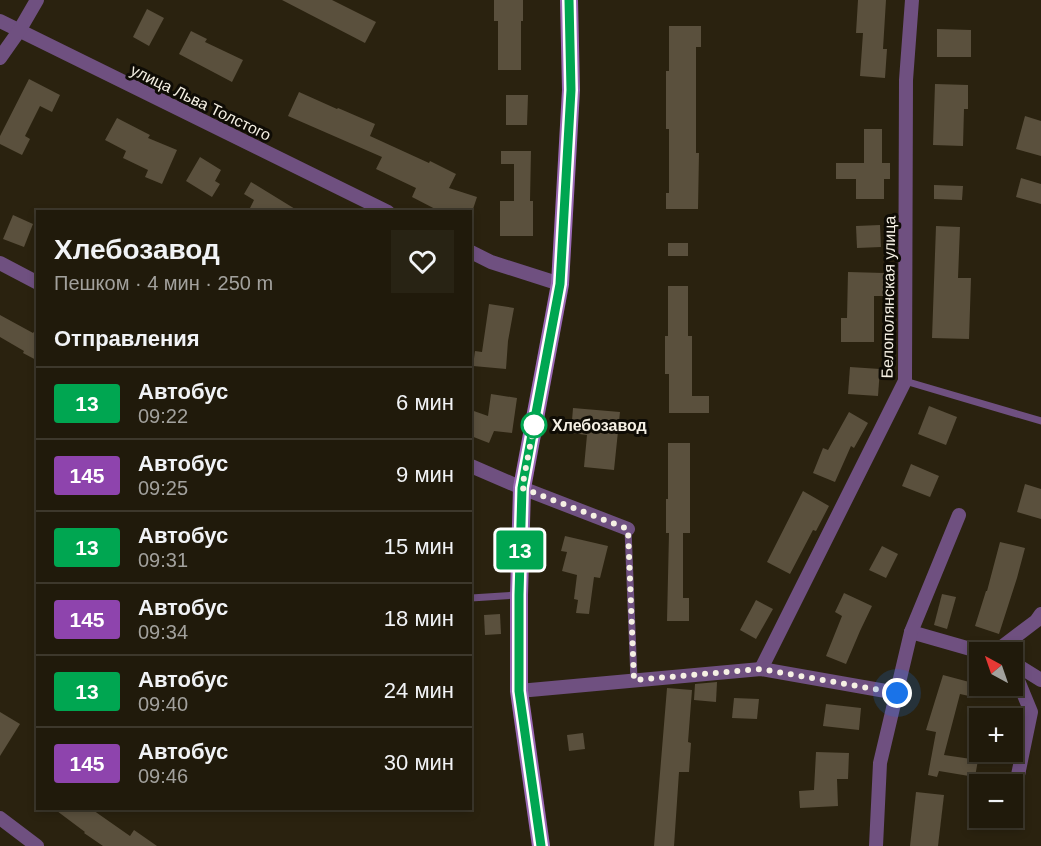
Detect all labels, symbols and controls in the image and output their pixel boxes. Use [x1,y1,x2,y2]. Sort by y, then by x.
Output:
street label: улица Льва Толстого [128,61,274,144]
street label: Белополянская улица [879,215,898,378]
button: heart [391,230,454,293]
text: Хлебозавод [54,234,220,265]
text: Пешком · 4 мин · 250 m [54,272,273,294]
text: Отправления [54,326,200,351]
text: Автобус [138,379,228,404]
text: 6 мин [396,390,454,415]
text: 13 [75,392,99,415]
text: 09:22 [138,405,188,427]
marker: Хлебозавод [521,412,547,438]
place label: Хлебозавод [552,417,647,434]
text: Автобус [138,451,228,476]
text: 9 мин [396,462,454,487]
text: 145 [69,464,105,487]
text: 09:25 [138,477,188,499]
text: Автобус [138,523,228,548]
line badge: 13 [493,530,547,570]
text: 15 мин [384,534,454,559]
text: 13 [75,536,99,559]
text: 13 [508,539,532,562]
text: 09:31 [138,549,188,571]
text: Автобус [138,595,228,620]
text: 18 мин [384,606,454,631]
text: 145 [69,608,105,631]
text: 09:34 [138,621,188,643]
north arrow [969,642,1023,696]
map controls [969,642,1023,828]
text: Автобус [138,667,228,692]
text: 24 мин [384,678,454,703]
your location [882,678,912,708]
text: 13 [75,680,99,703]
text: 09:40 [138,693,188,715]
button: + [969,708,1023,762]
text: Автобус [138,739,228,764]
text: 30 мин [384,750,454,775]
text: 145 [69,752,105,775]
text: 09:46 [138,765,188,787]
button: − [969,774,1023,828]

